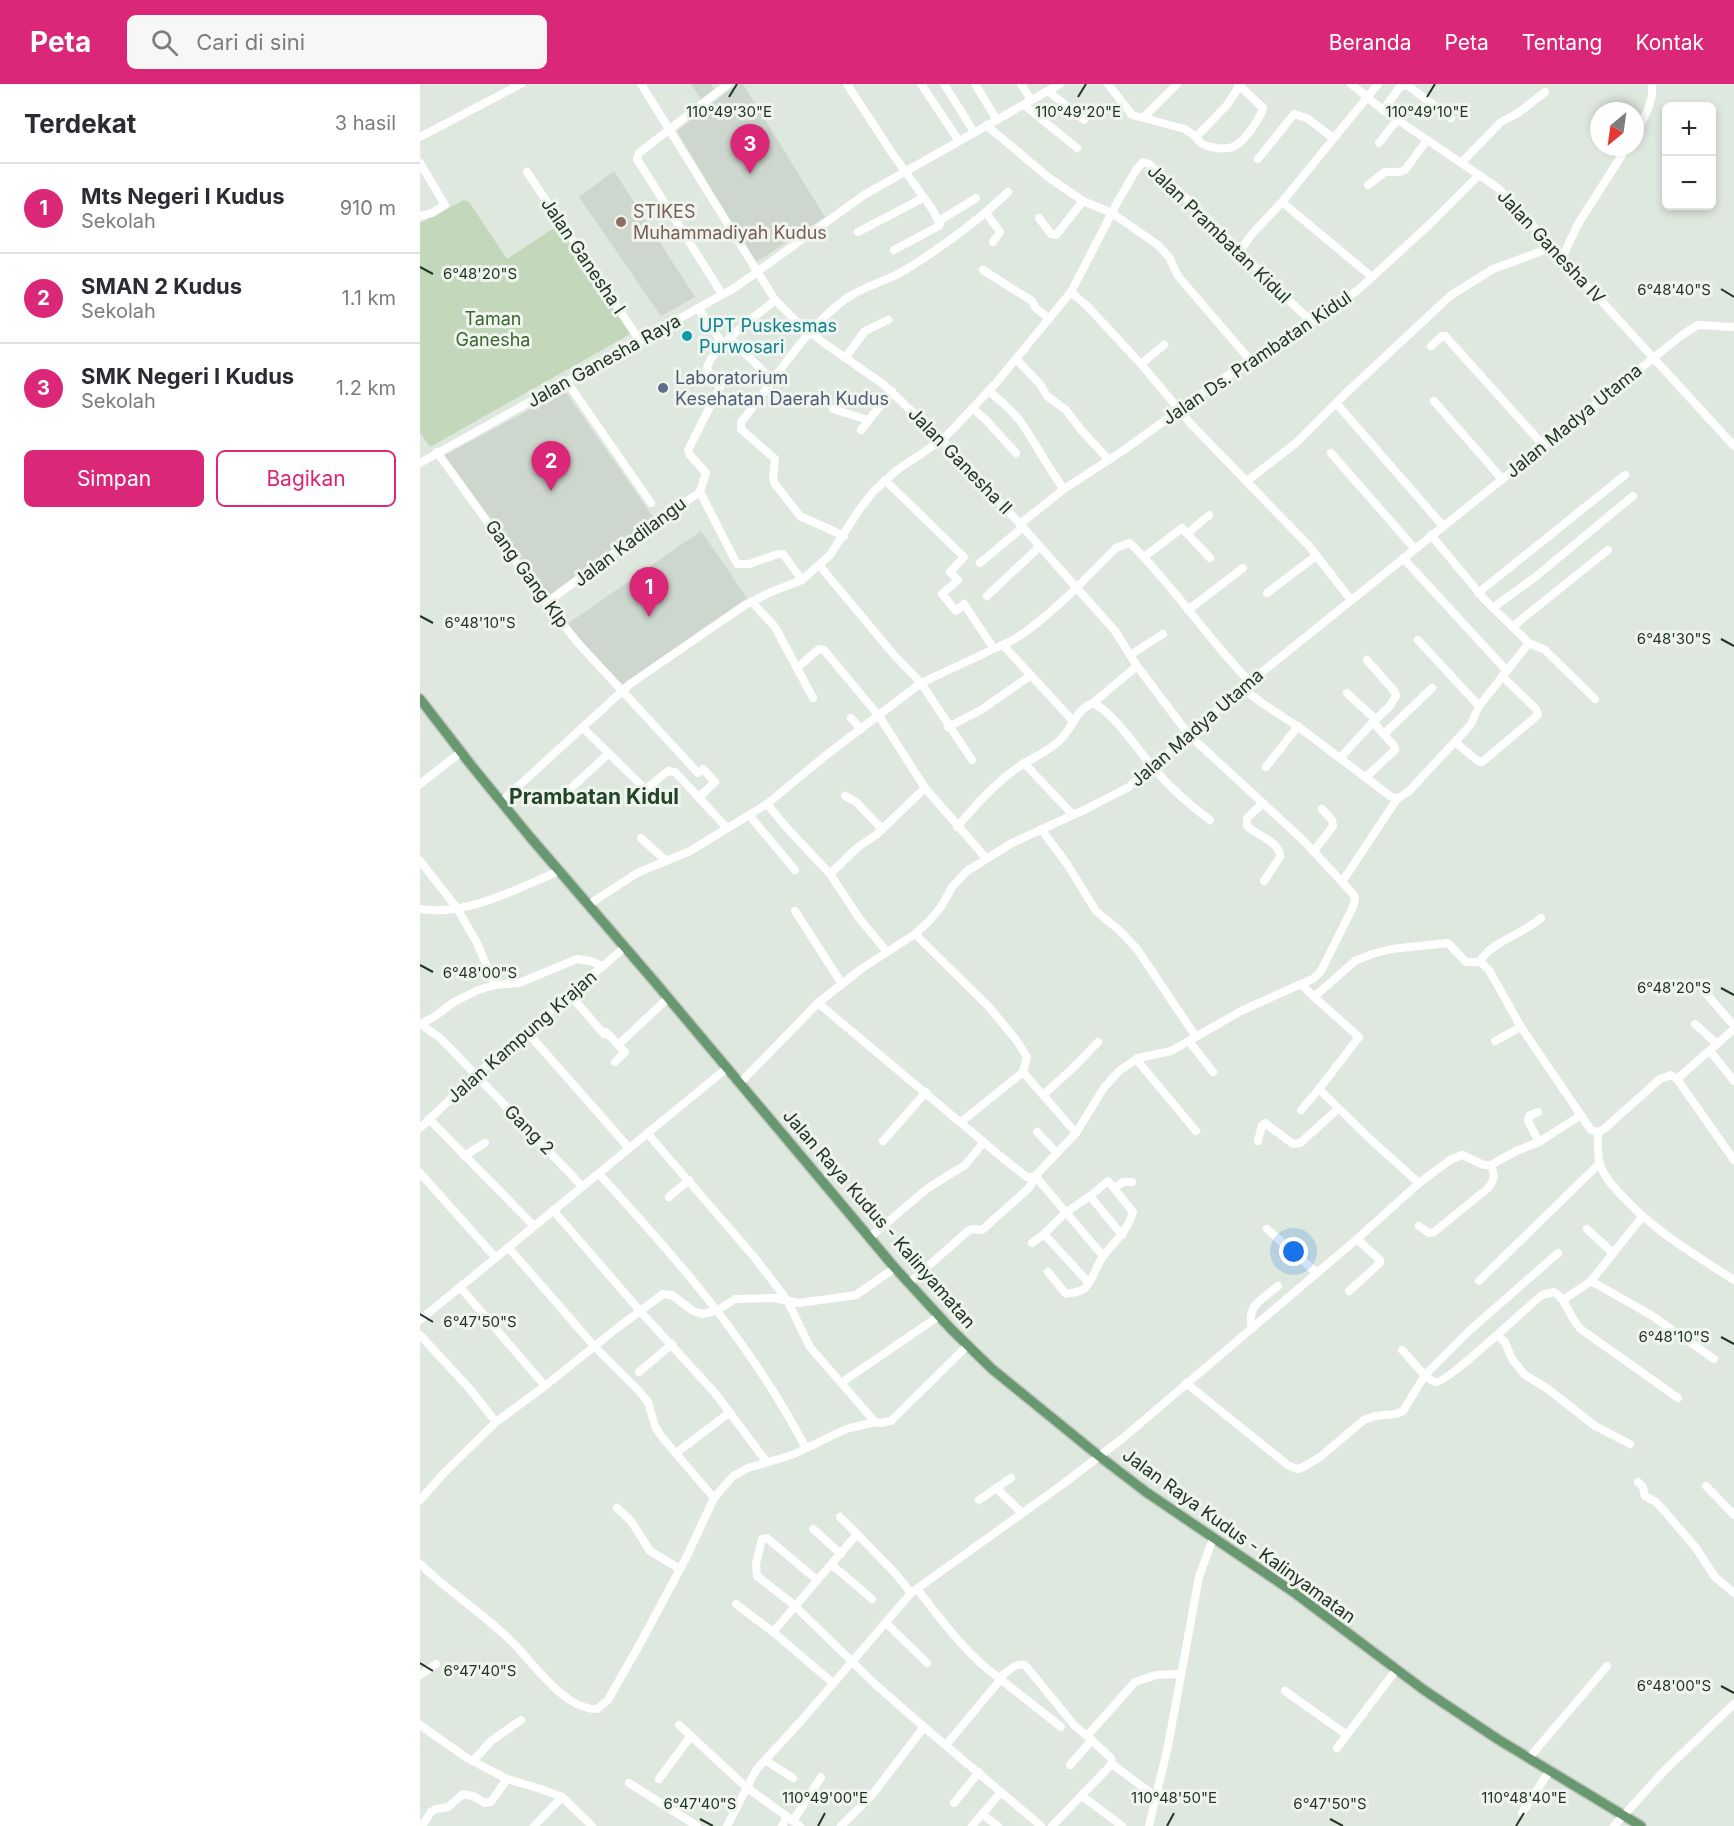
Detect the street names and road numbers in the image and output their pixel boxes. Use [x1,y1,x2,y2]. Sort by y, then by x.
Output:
street label: Jalan Prambatan Kidul [1144,160,1295,307]
street label: Jalan Ganesha IV [1493,185,1609,308]
street label: Jalan Ganesha I [537,194,630,318]
street label: Jalan Ds. Prambatan Kidul [1158,286,1355,429]
street label: Jalan Ganesha Raya [523,310,684,411]
street label: Jalan Madya Utama [1502,359,1646,482]
street label: Jalan Ganesha II [904,403,1017,518]
street label: Jalan Kadilangu [570,493,690,591]
street label: Gang Gang Klp [481,516,574,632]
street label: Jalan Madya Utama [1126,664,1267,791]
street label: Jalan Kampung Krajan [443,966,601,1107]
street label: Gang 2 [500,1101,558,1159]
street label: Jalan Raya Kudus - Kalinyamatan [779,1105,980,1332]
street label: Jalan Raya Kudus - Kalinyamatan [1119,1444,1360,1627]

